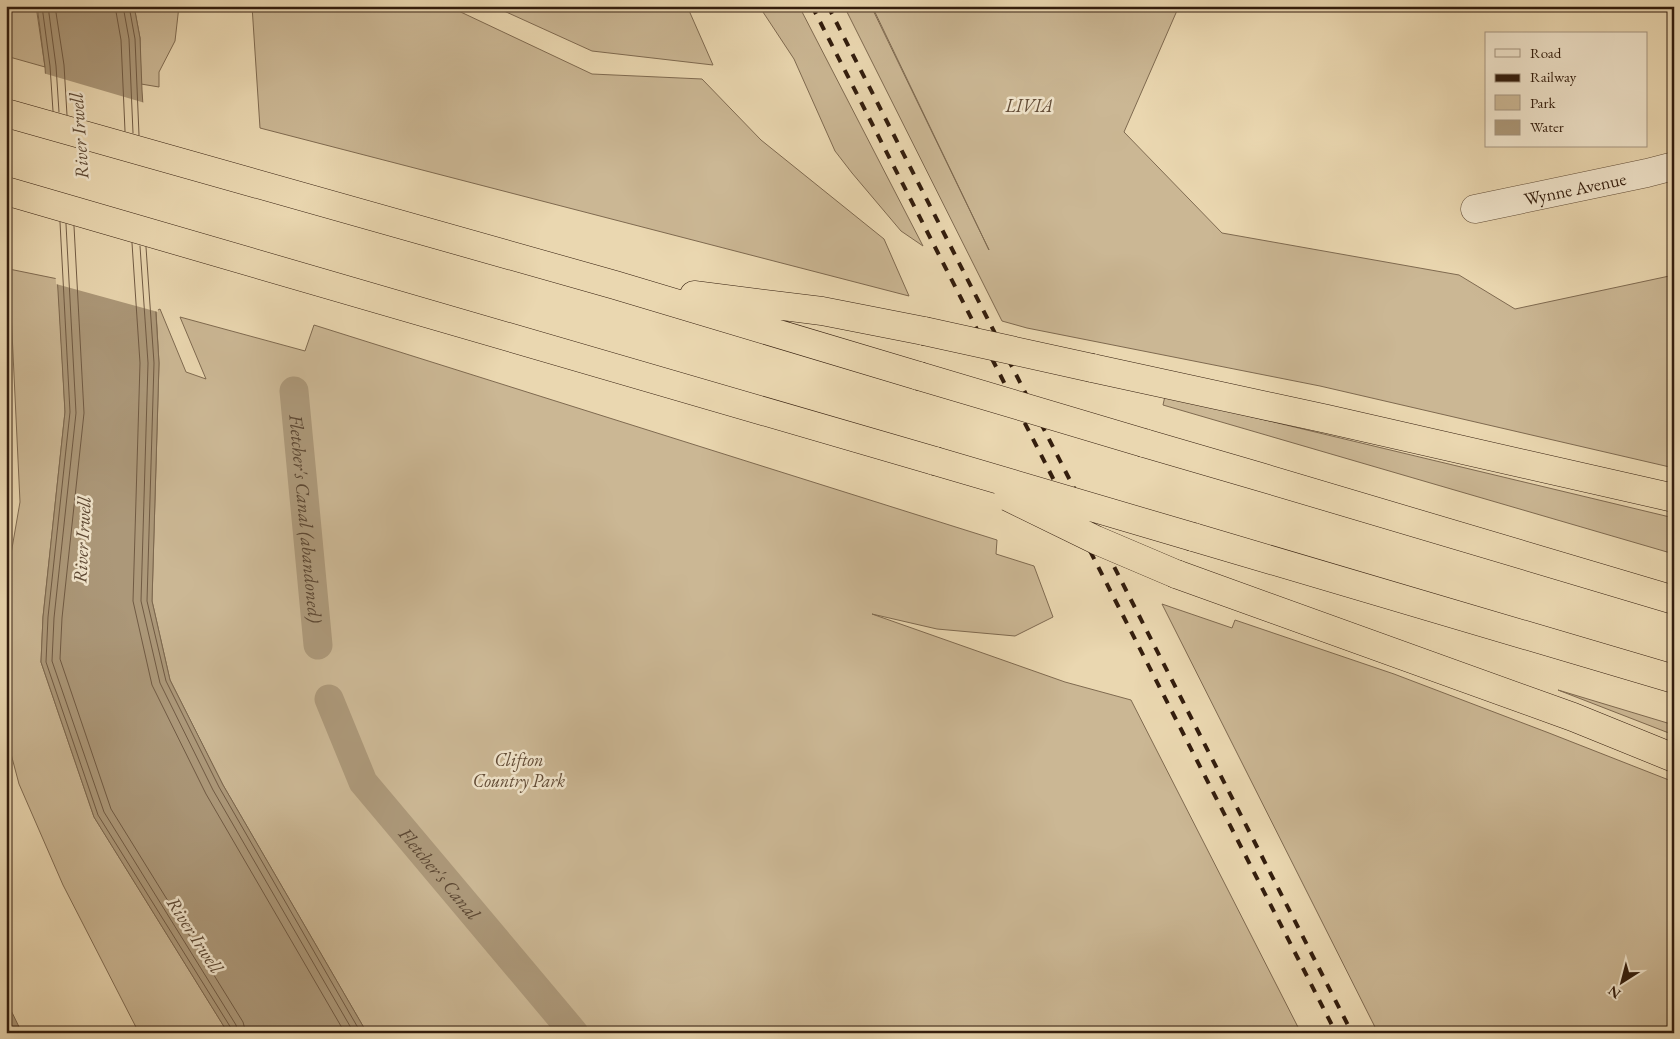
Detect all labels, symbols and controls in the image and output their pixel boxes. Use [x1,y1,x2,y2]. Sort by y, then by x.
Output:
legend [1485,32,1648,148]
text: Road [1530,43,1562,62]
text: Railway [1530,67,1577,86]
water label: River Irwell [63,91,94,180]
text: Park [1530,93,1557,112]
park label: LIVIA [1004,94,1053,117]
text: Water [1530,117,1564,136]
street label: Wynne Avenue [1522,166,1628,210]
water label: Fletcher's Canal (abandoned) [284,412,328,624]
water label: River Irwell [67,496,97,584]
park label: Clifton Country Park [473,748,565,793]
water label: Fletcher's Canal [393,821,486,925]
water label: River Irwell [161,892,229,979]
north arrow [1598,956,1648,1006]
text: N [1604,982,1624,1003]

